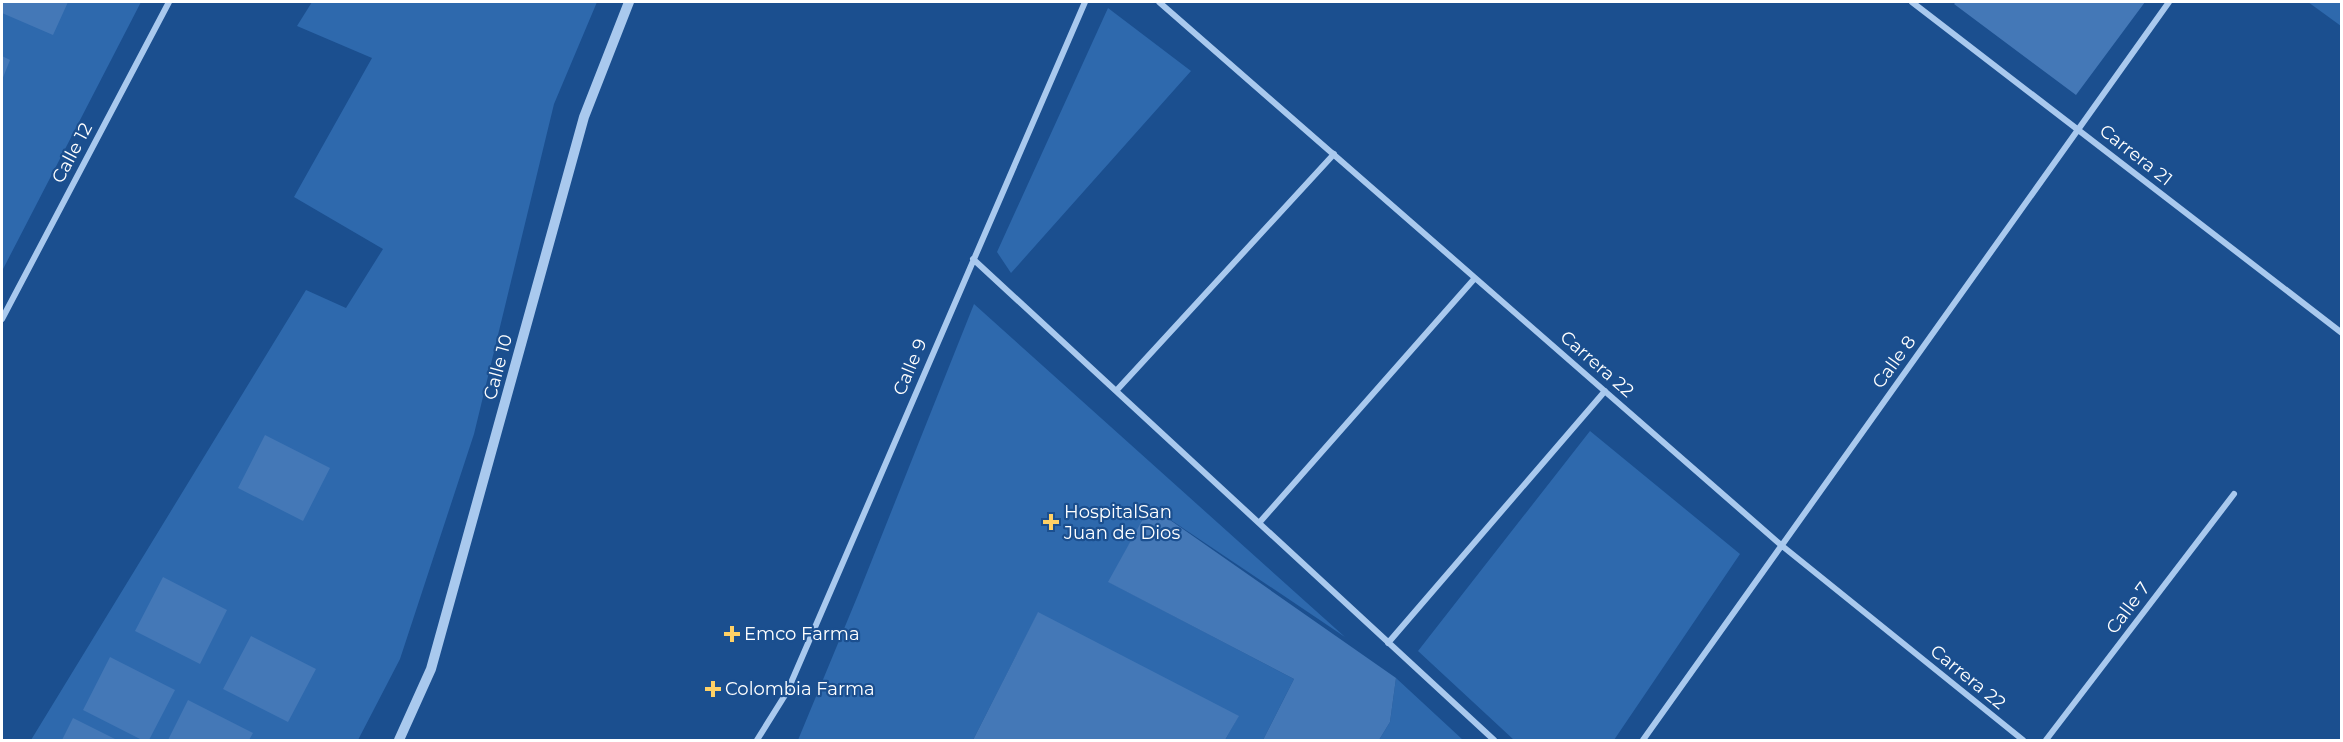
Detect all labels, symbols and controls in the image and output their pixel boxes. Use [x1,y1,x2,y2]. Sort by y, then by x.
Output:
street label: Calle 12 [47,119,97,187]
street label: Carrera 21 [2095,120,2177,190]
street label: Carrera 22 [1556,326,1638,402]
street label: Calle 8 [1867,331,1921,393]
street label: Calle 10 [479,332,517,402]
street label: Calle 9 [888,335,932,399]
place label: HospitalSan Juan de Dios [1063,501,1180,544]
marker: HospitalSan Juan de Dios [1042,513,1060,531]
street label: Calle 7 [2101,578,2155,638]
place label: Emco Farma [744,623,860,645]
marker: Emco Farma [725,627,739,641]
street label: Carrera 22 [1926,640,2010,714]
place label: Colombia Farma [725,678,875,700]
marker: Colombia Farma [706,682,720,696]

